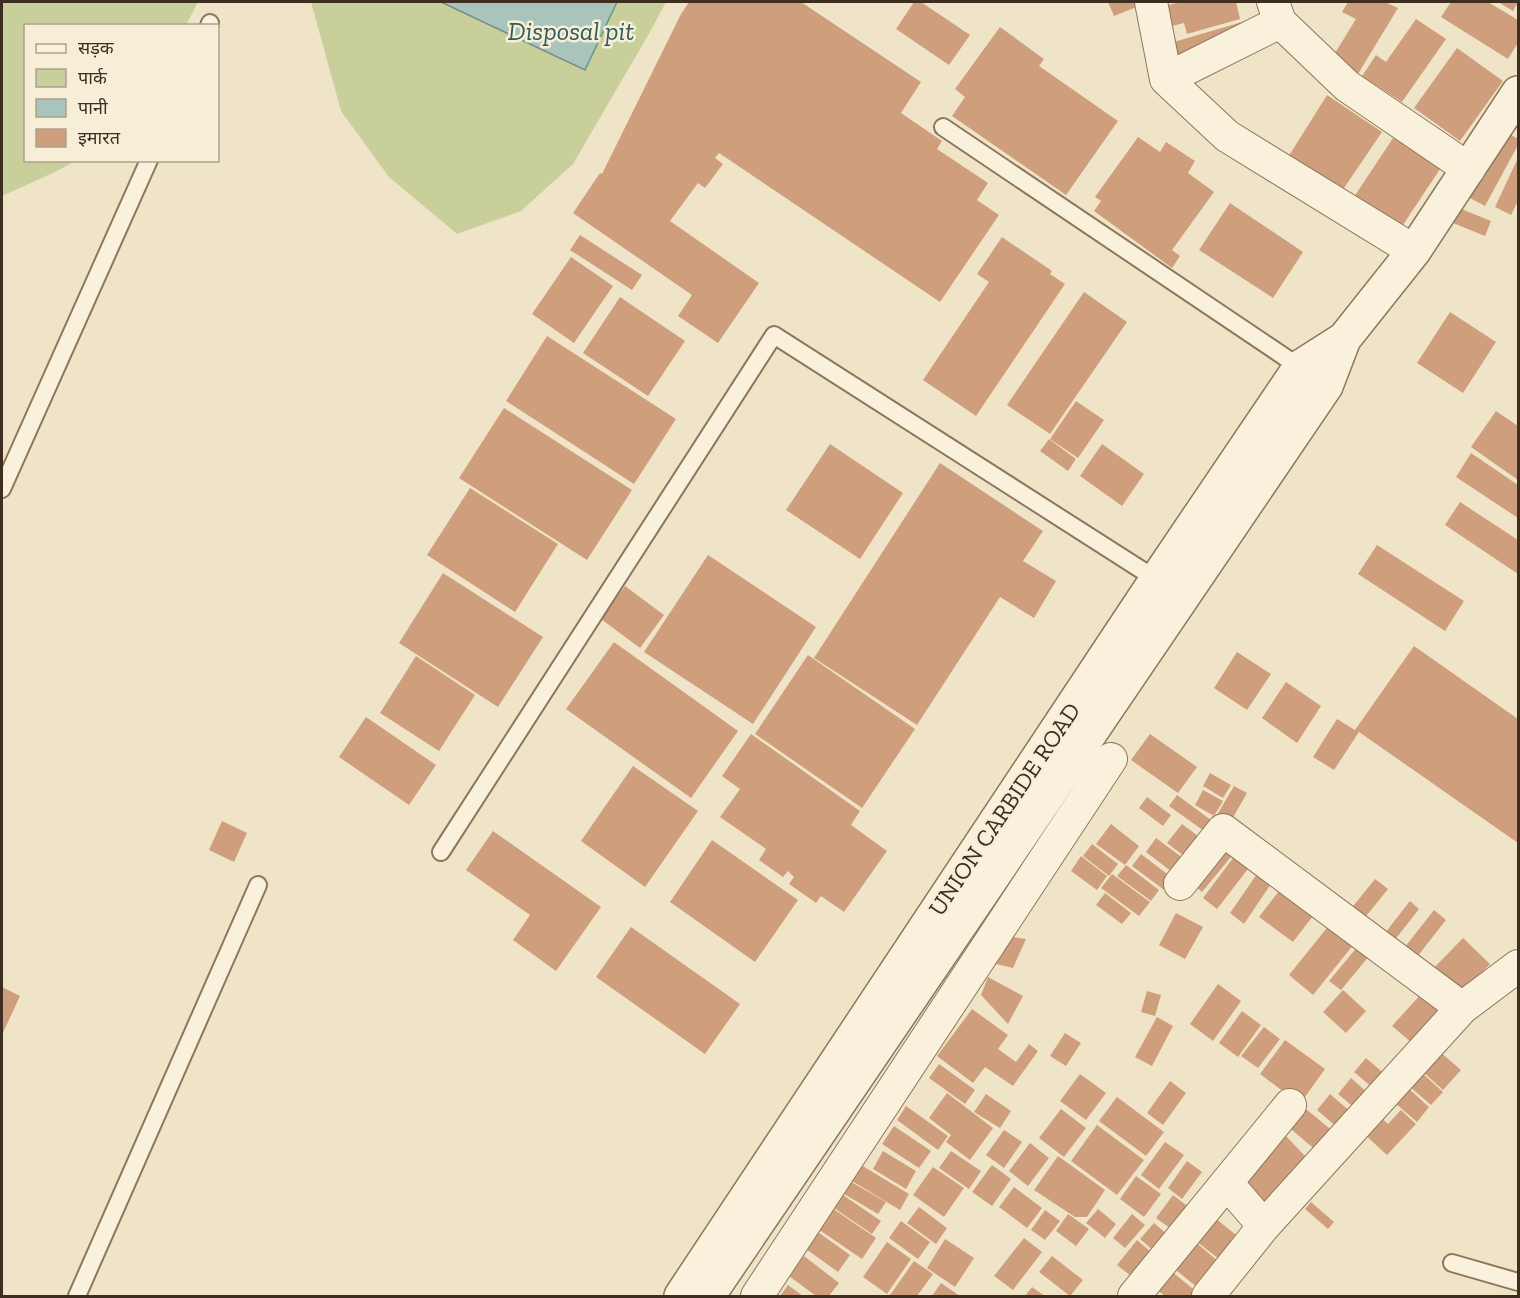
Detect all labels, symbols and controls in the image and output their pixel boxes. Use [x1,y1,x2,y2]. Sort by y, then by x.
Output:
water label: Disposal pit [508,15,634,47]
legend [24,24,219,162]
text: सड़क [78,37,115,59]
text: पार्क [78,67,108,89]
text: पानी [78,97,108,119]
text: इमारत [78,127,121,149]
street label: UNION CARBIDE ROAD [922,697,1086,921]

